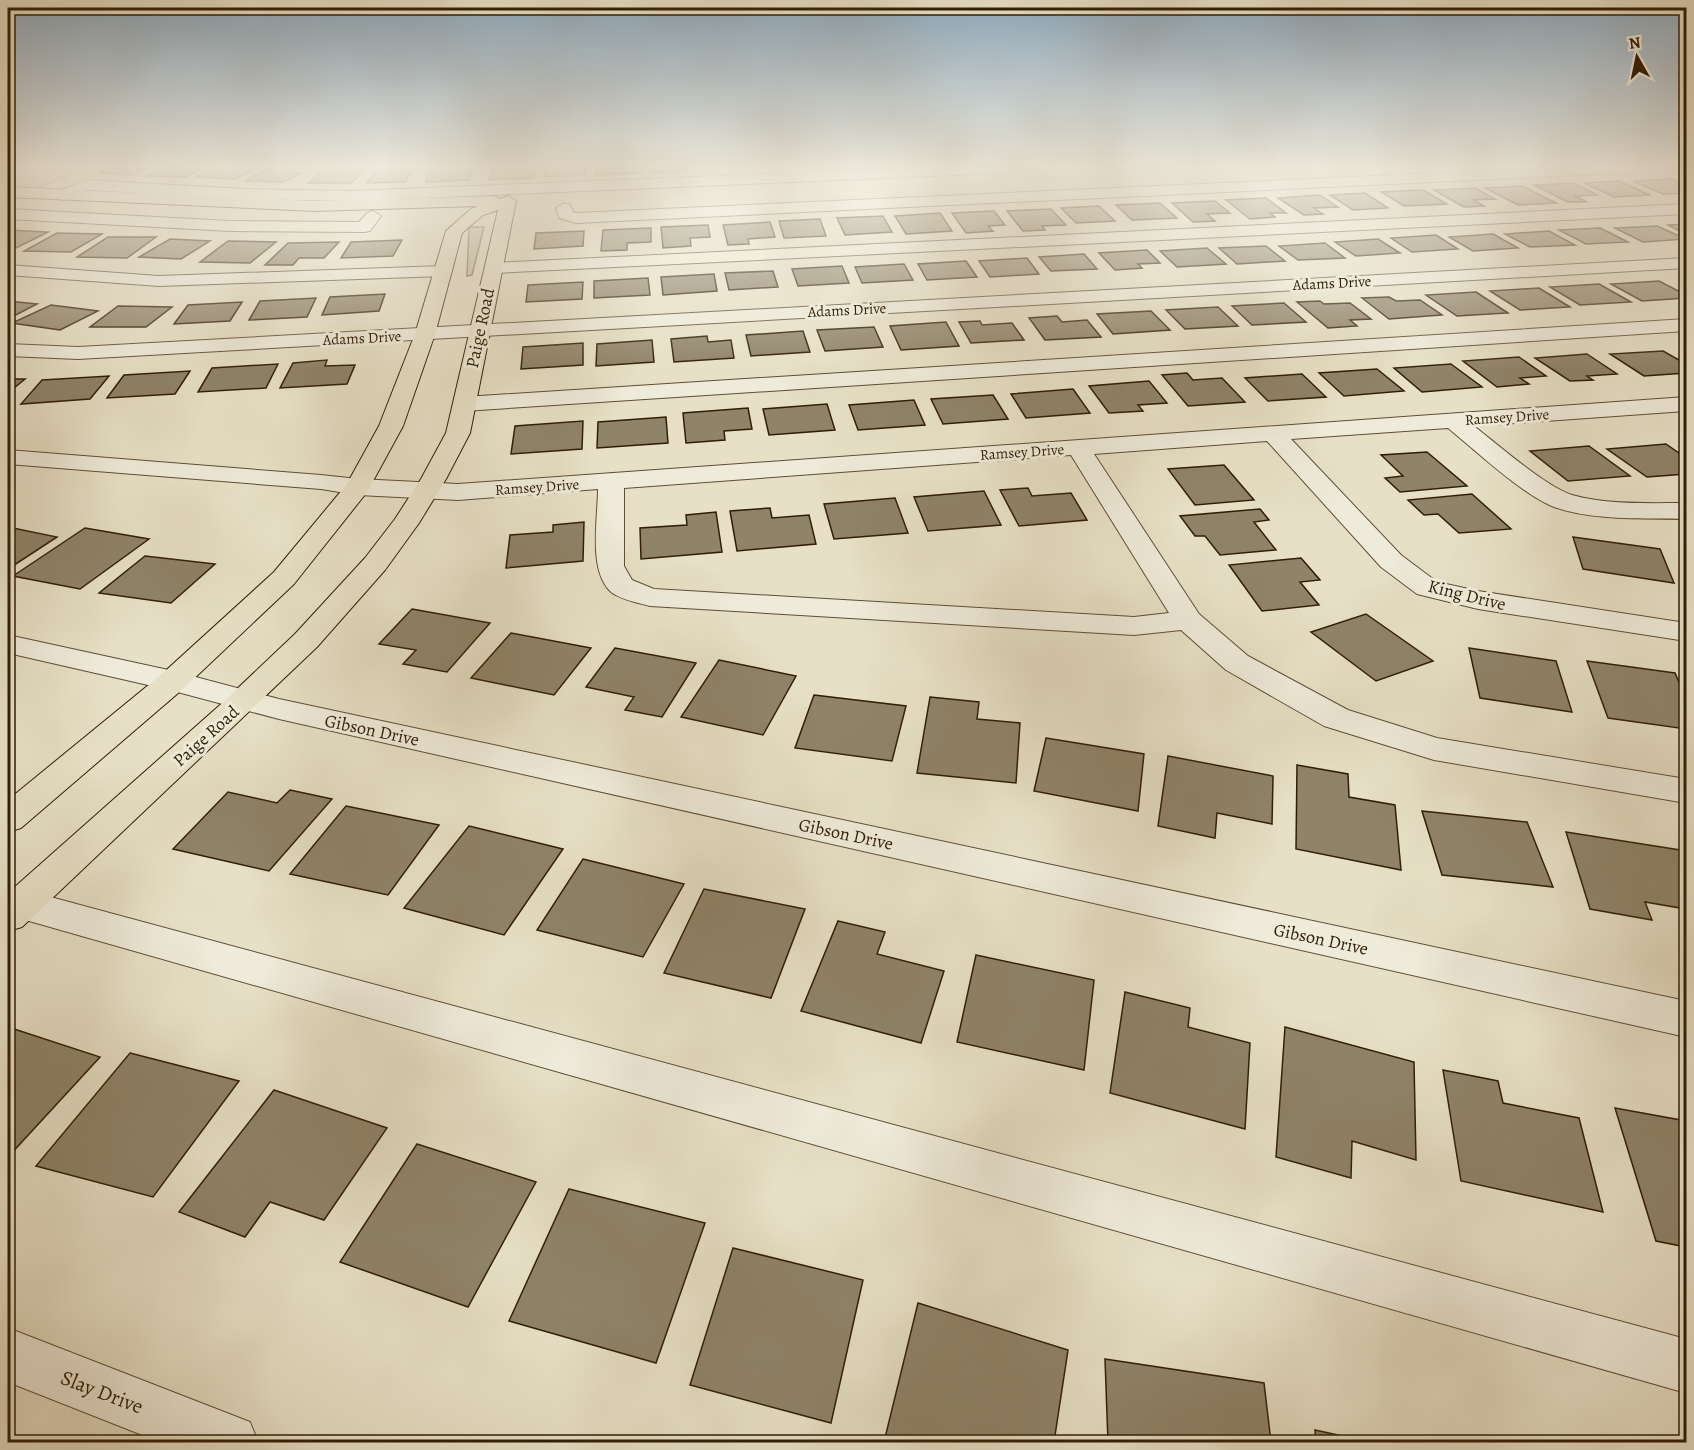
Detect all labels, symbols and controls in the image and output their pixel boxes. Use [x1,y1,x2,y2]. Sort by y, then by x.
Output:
north arrow [1607,27,1667,87]
text: N [1627,31,1643,55]
street label: Adams Drive [1291,271,1372,295]
street label: Paige Road [460,285,500,370]
street label: Adams Drive [806,298,887,322]
street label: Adams Drive [321,326,402,350]
street label: Ramsey Drive [1464,404,1550,430]
street label: Ramsey Drive [979,439,1065,465]
street label: Ramsey Drive [494,474,580,500]
street label: King Drive [1426,574,1508,616]
street label: Paige Road [168,700,244,772]
street label: Gibson Drive [323,708,421,752]
street label: Gibson Drive [797,812,895,856]
street label: Gibson Drive [1272,917,1370,961]
street label: Slay Drive [57,1364,147,1420]

